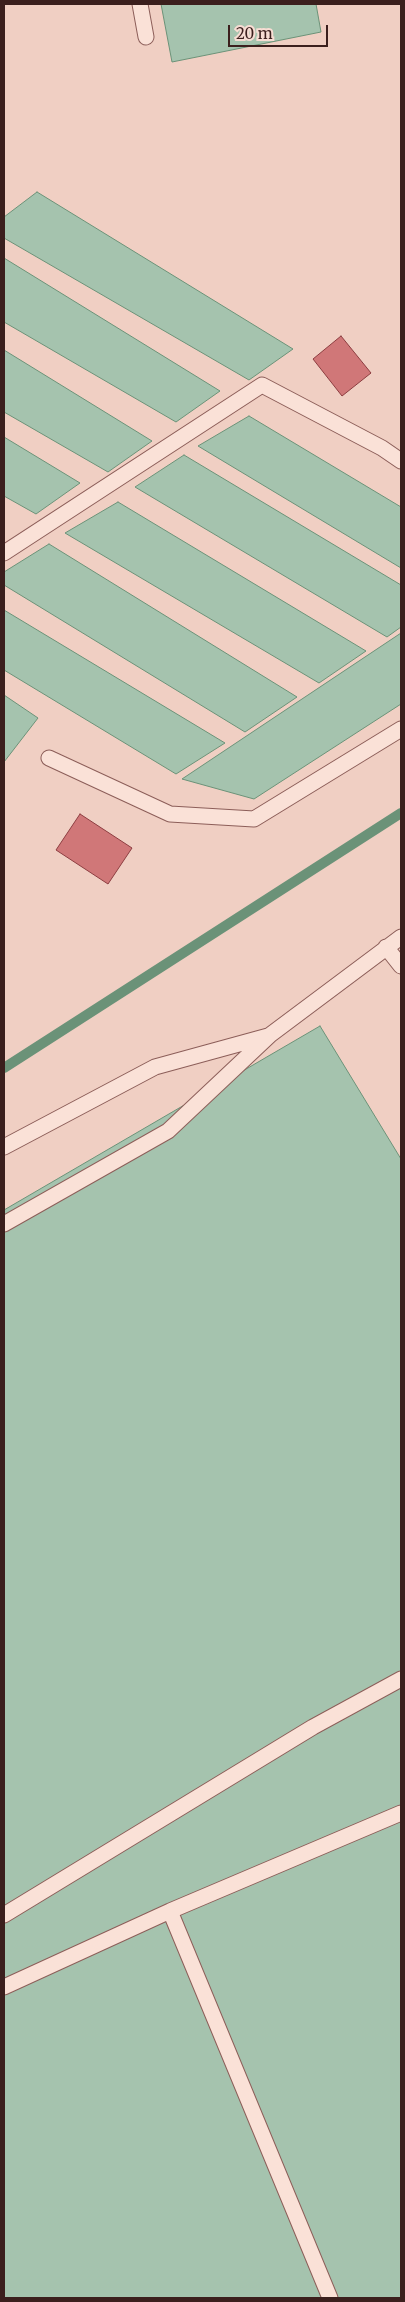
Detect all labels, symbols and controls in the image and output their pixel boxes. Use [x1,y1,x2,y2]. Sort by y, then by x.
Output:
scale bar [230,15,330,47]
text: 20 m [236,24,273,43]

